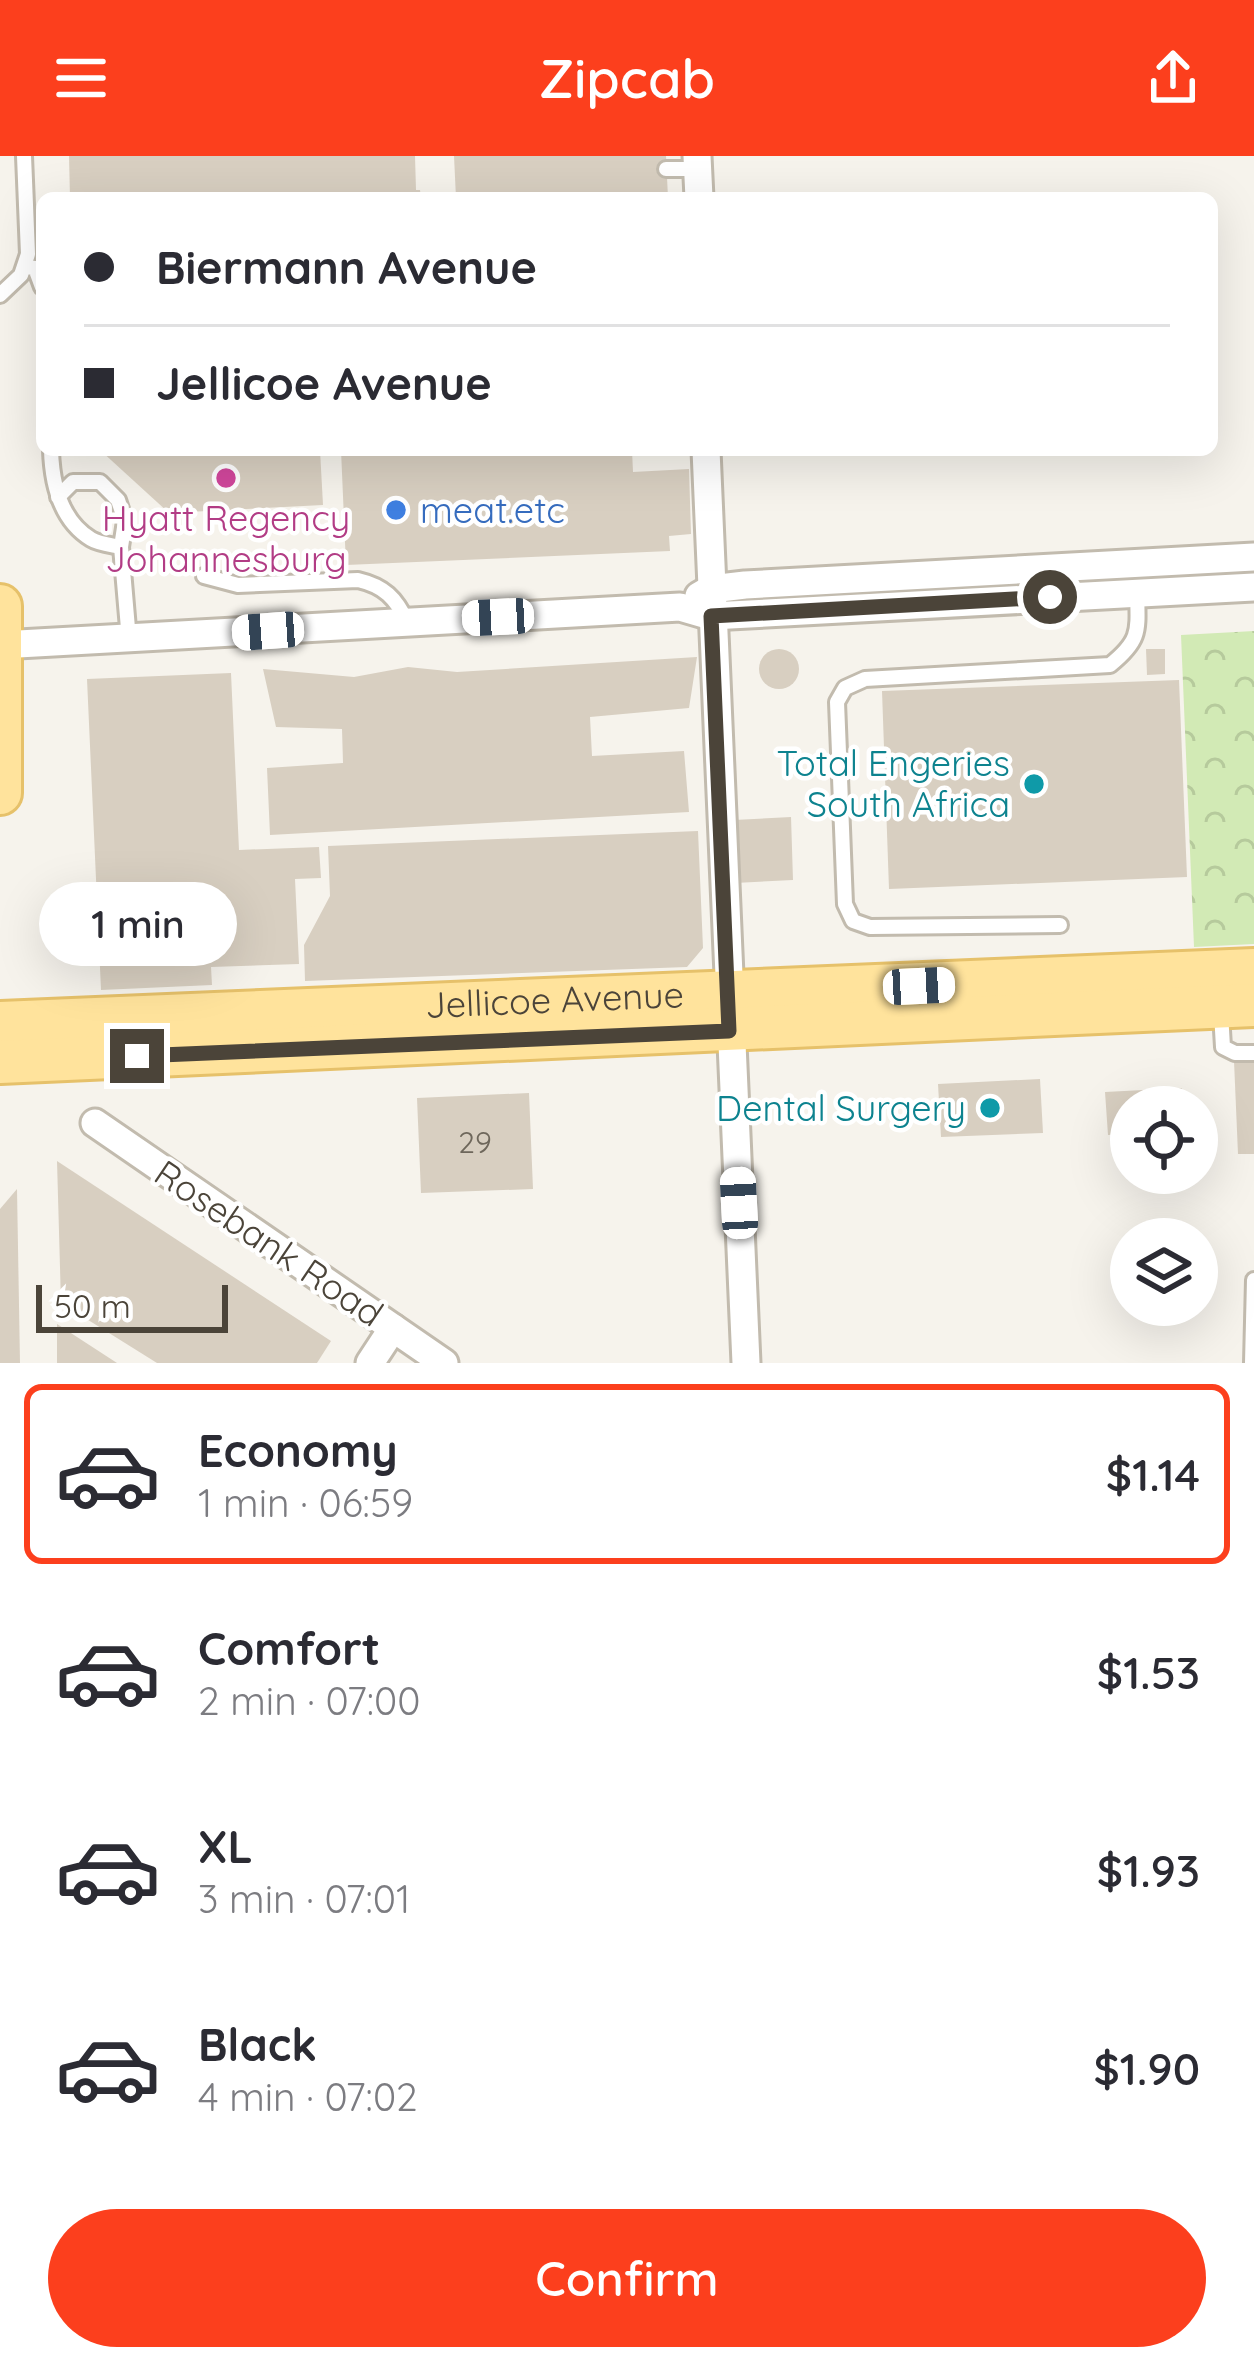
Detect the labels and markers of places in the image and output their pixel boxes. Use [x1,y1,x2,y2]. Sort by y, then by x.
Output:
marker: Hyatt Regency Johannesburg [213,465,239,491]
place label: meat.etc [420,487,565,532]
place label: Hyatt Regency Johannesburg [102,495,350,581]
marker: meat.etc [383,497,409,523]
place label: Total Engeries South Africa [777,740,1010,826]
marker: Total Engeries South Africa [1021,771,1047,797]
place label: Dental Surgery [716,1085,966,1130]
marker: Dental Surgery [977,1095,1003,1121]

